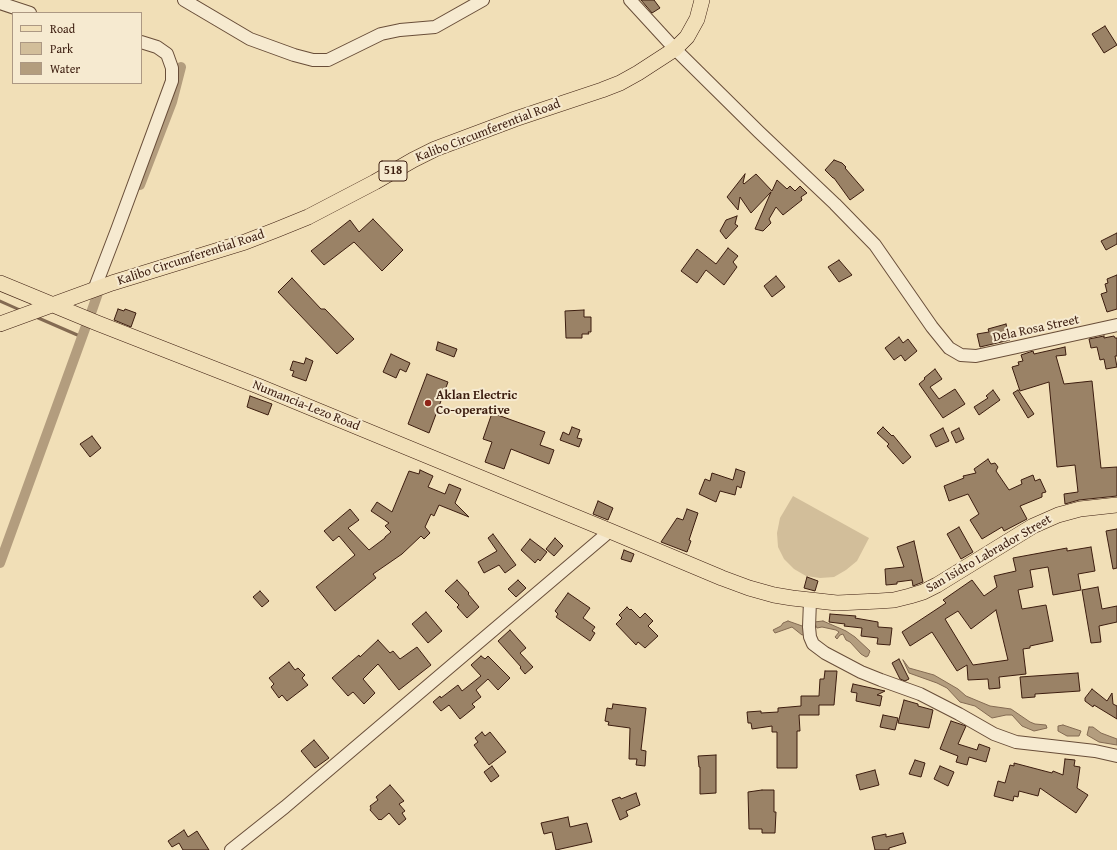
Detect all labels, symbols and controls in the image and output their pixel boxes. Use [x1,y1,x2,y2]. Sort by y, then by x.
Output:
legend [12,12,142,84]
text: Road [50,20,75,37]
text: Park [50,40,73,57]
text: Water [50,60,80,77]
street label: Kalibo Circumferential Road [414,96,562,166]
road number: 518 [379,161,407,181]
street label: Kalibo Circumferential Road [116,227,266,289]
street label: Dela Rosa Street [991,312,1081,346]
street label: Numancia-Lezo Road [250,377,362,435]
place label: Aklan Electric Co-operative [436,388,517,419]
marker: Aklan Electric Co-operative [423,398,433,408]
street label: San Isidro Labrador Street [923,512,1055,596]

